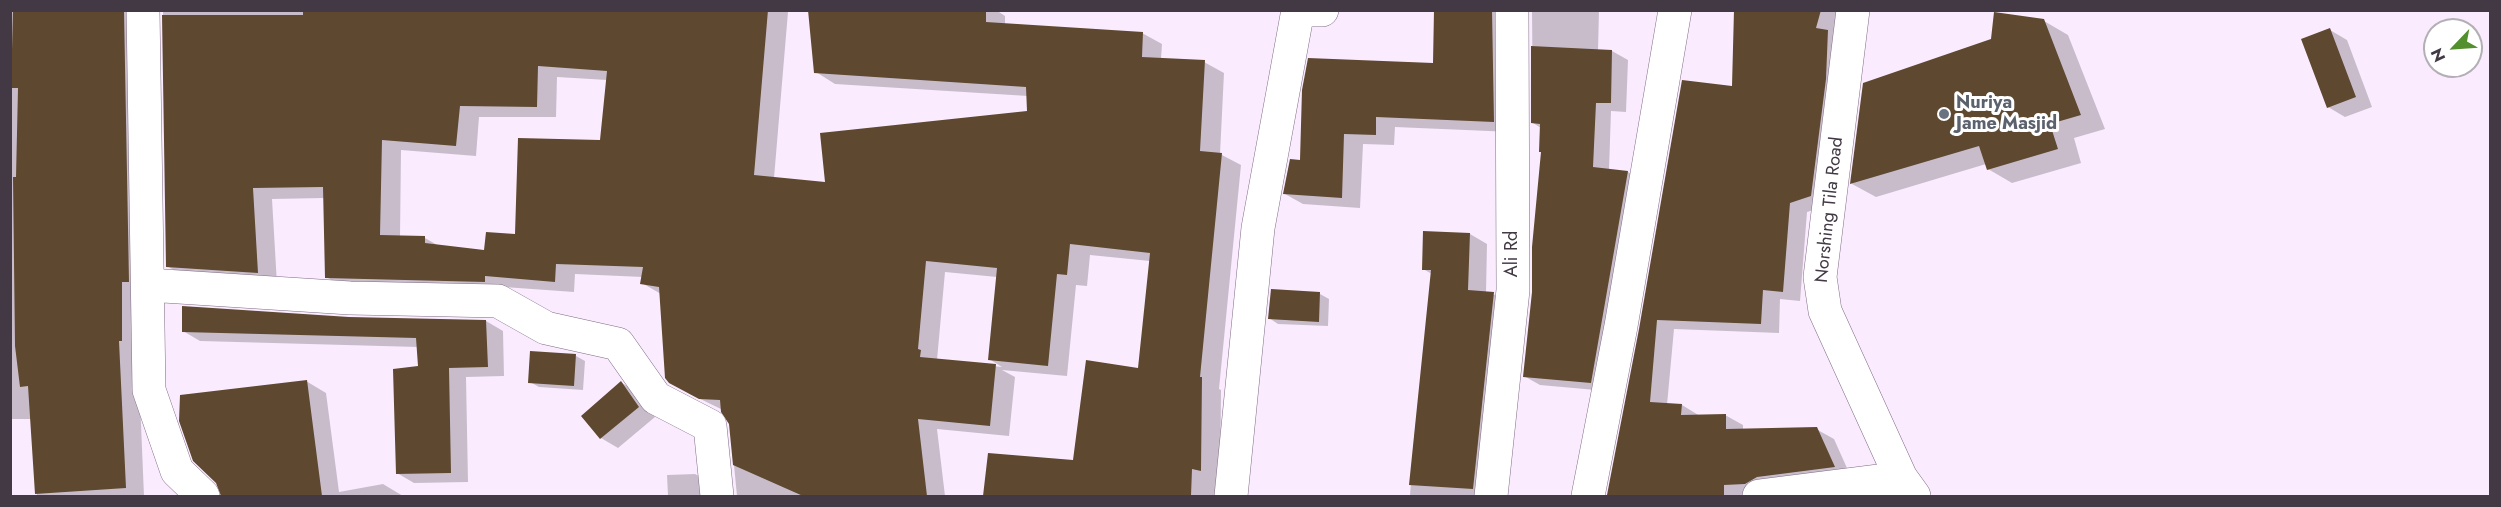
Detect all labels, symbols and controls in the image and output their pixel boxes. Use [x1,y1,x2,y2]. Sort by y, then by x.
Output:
north arrow [2423,18,2483,78]
text: N [2425,44,2451,66]
place label: Nuriya Jame Masjid [1956,93,2057,136]
marker: Nuriya Jame Masjid [1937,107,1951,121]
street label: Norshing Tila Road [1812,136,1848,284]
street label: Ali Rd [1502,231,1524,277]

